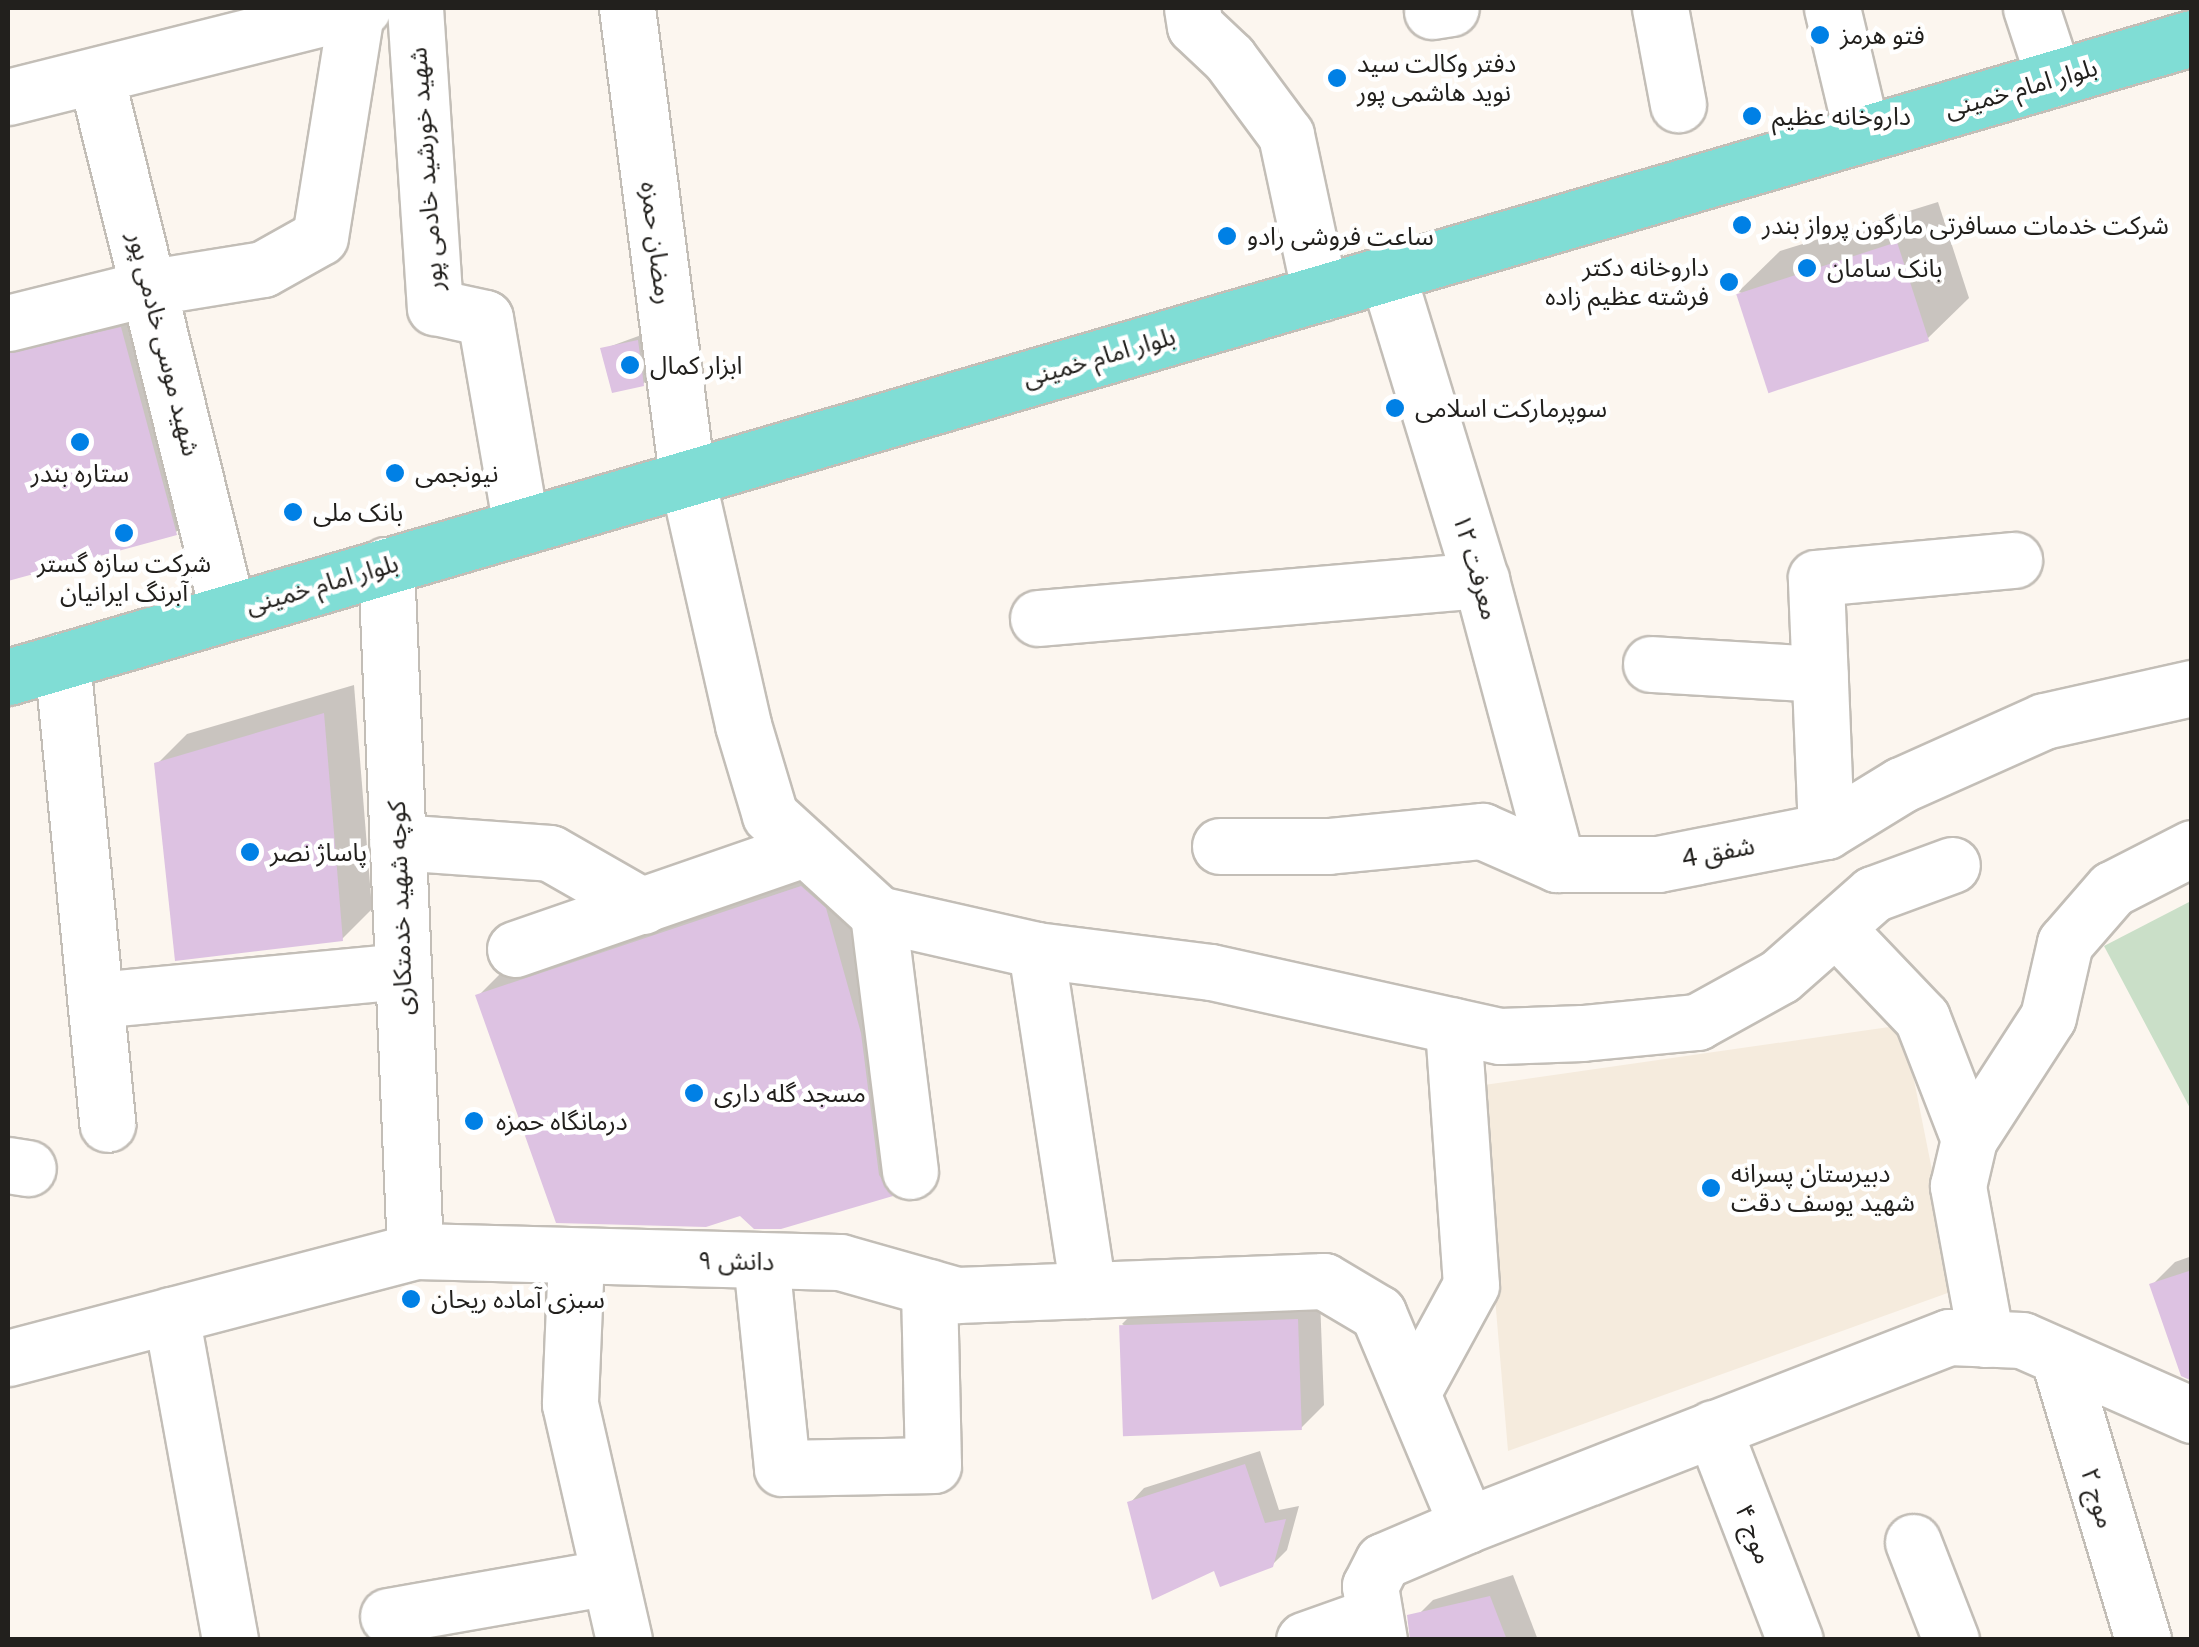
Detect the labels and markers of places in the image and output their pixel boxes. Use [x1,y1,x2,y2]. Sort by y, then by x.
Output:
place label: فتو هرمز [1840,20,1925,50]
marker: فتو هرمز [1809,24,1831,46]
place label: دفتر وکالت سید نوید هاشمی پور [1357,49,1516,108]
marker: دفتر وکالت سید نوید هاشمی پور [1326,67,1348,89]
place label: داروخانه عظیم [1772,101,1911,131]
marker: داروخانه عظیم [1741,105,1763,127]
place label: شرکت خدمات مسافرتی مارگون پرواز بندر [1762,210,2169,240]
marker: شرکت خدمات مسافرتی مارگون پرواز بندر [1731,214,1753,236]
place label: ساعت فروشی رادو [1247,221,1434,251]
marker: ساعت فروشی رادو [1216,225,1238,247]
place label: داروخانه دکتر فرشته عظیم زاده [1545,253,1709,312]
place label: بانک سامان [1827,253,1943,283]
marker: بانک سامان [1796,257,1818,279]
marker: داروخانه دکتر فرشته عظیم زاده [1718,271,1740,293]
place label: ابزار کمال [650,350,743,380]
marker: ابزار کمال [619,354,641,376]
place label: سوپرمارکت اسلامی [1415,393,1607,423]
marker: سوپرمارکت اسلامی [1384,397,1406,419]
marker: ستاره بندر [69,431,91,453]
place label: ستاره بندر [31,458,129,488]
place label: نیونجمی [415,458,498,488]
marker: نیونجمی [384,462,406,484]
place label: بانک ملى [313,497,403,527]
marker: بانک ملى [282,501,304,523]
marker: شرکت سازه گستر آبرنگ ایرانیان [113,522,135,544]
place label: شرکت سازه گستر آبرنگ ایرانیان [37,549,211,608]
place label: پاساژ نصر [270,837,367,867]
marker: پاساژ نصر [239,841,261,863]
place label: مسجد گله داری [714,1078,866,1108]
marker: مسجد گله داری [683,1082,705,1104]
place label: درمانگاه حمزه [496,1106,628,1136]
marker: درمانگاه حمزه [461,1108,487,1134]
place label: دبیرستان پسرانه شهید یوسف دقت [1731,1159,1915,1218]
marker: دبیرستان پسرانه شهید یوسف دقت [1700,1177,1722,1199]
place label: سبزی آماده ریحان [431,1284,605,1314]
marker: سبزی آماده ریحان [400,1288,422,1310]

